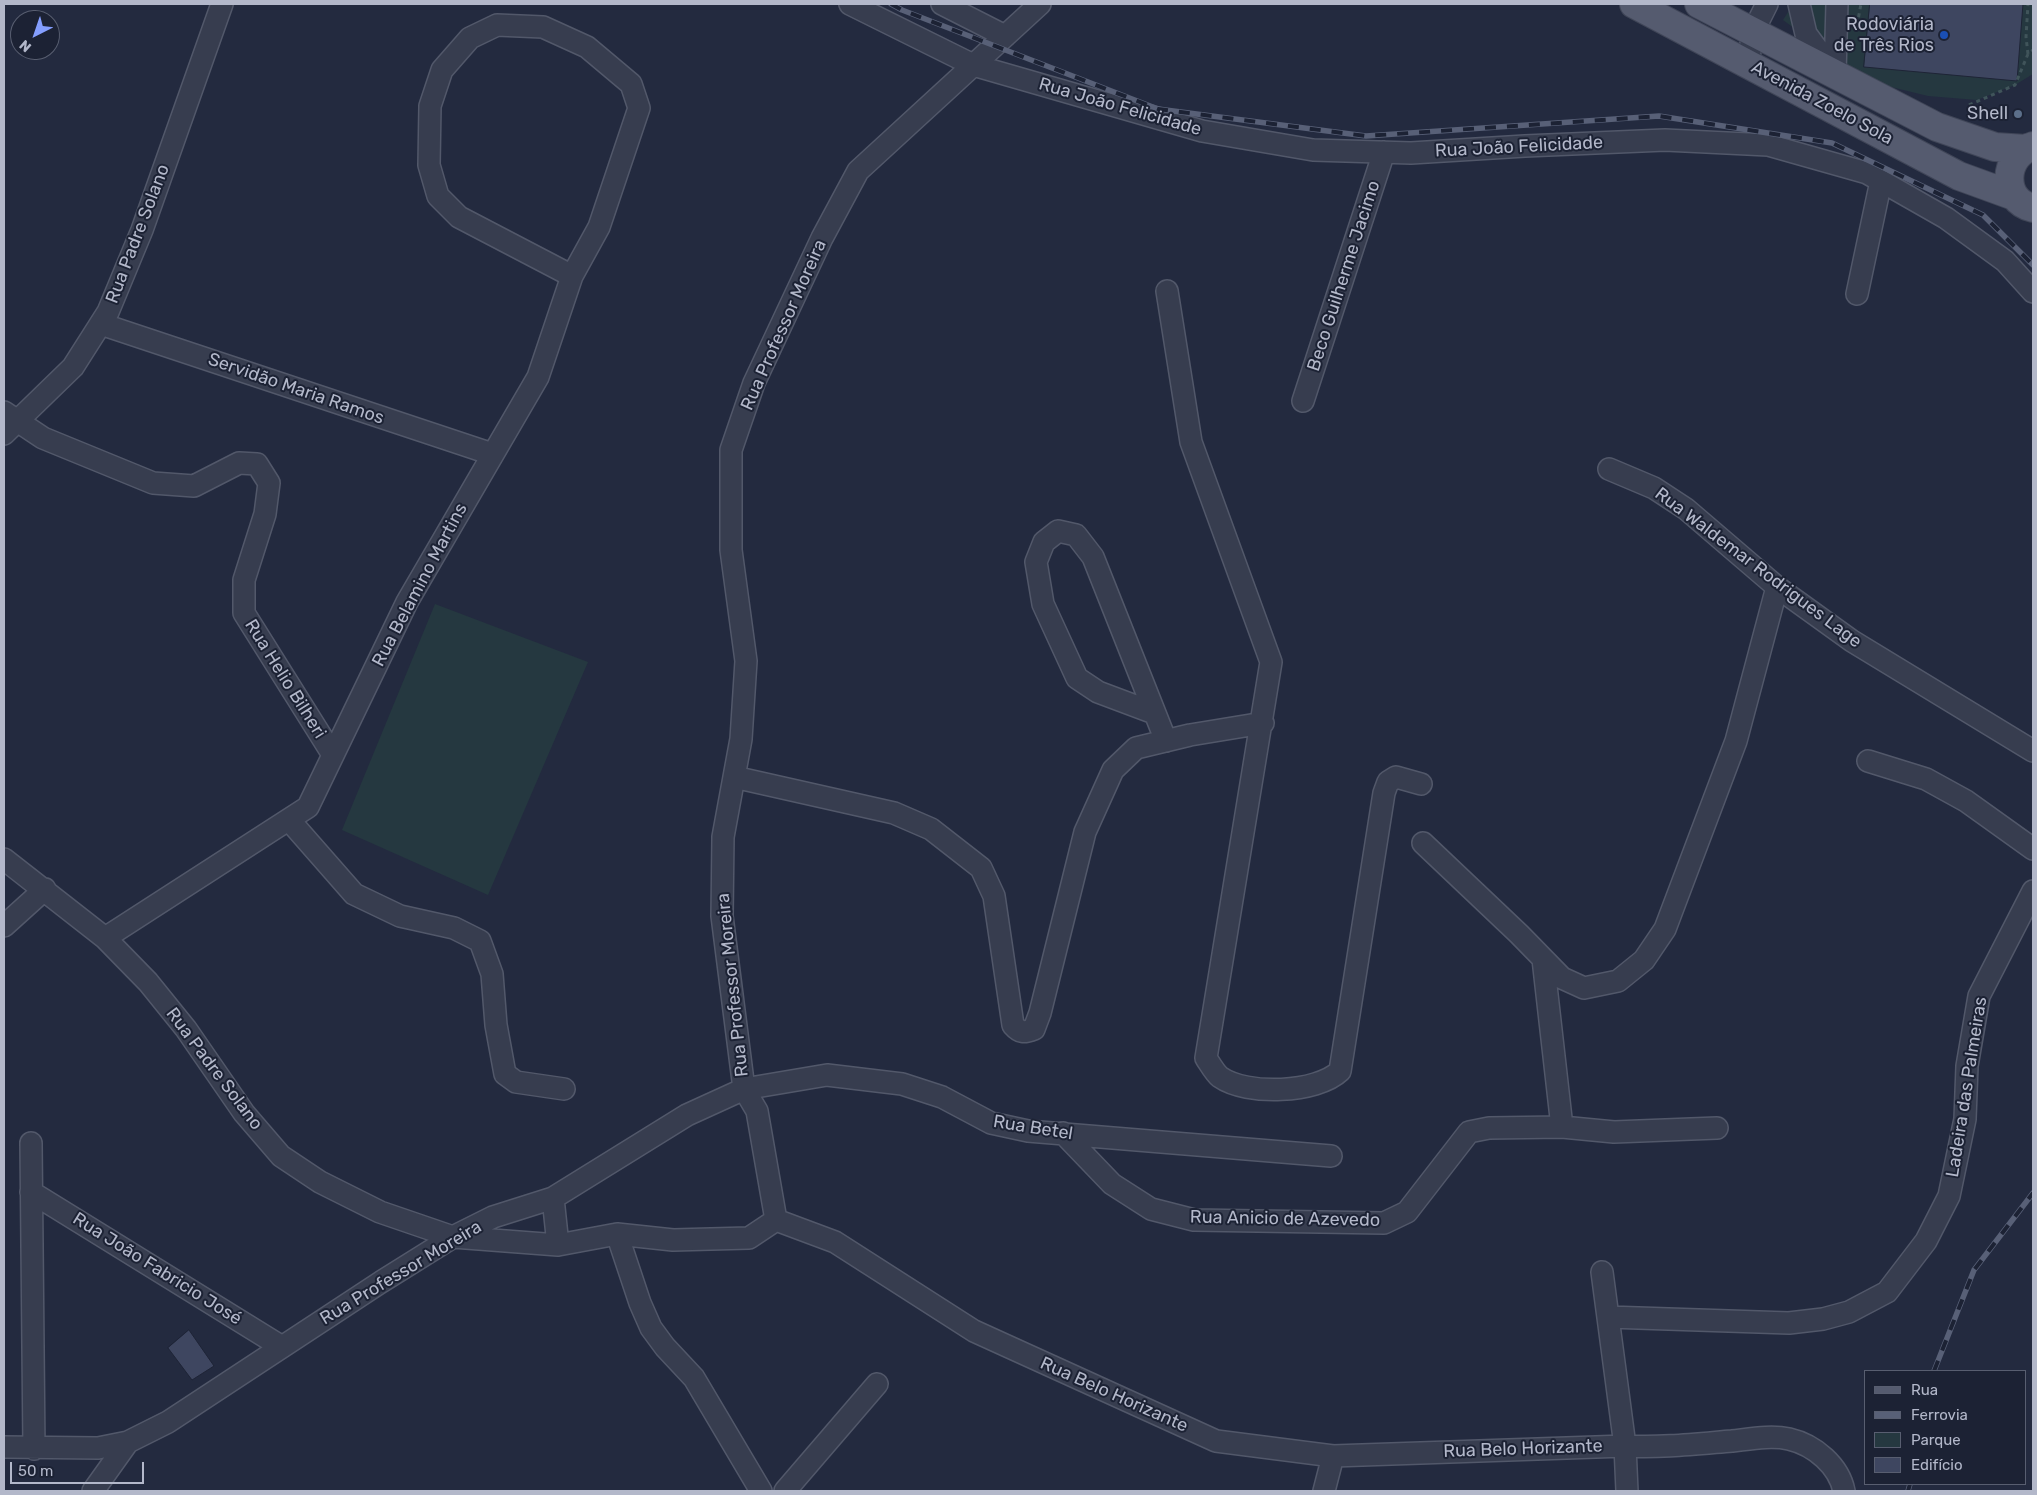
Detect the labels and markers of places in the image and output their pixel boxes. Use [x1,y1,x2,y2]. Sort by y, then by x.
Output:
place label: Rodoviária de Três Rios [1834,14,1934,56]
marker: Rodoviária de Três Rios [1938,29,1950,41]
place label: Shell [1967,103,2008,125]
marker: Shell [2012,108,2024,120]

